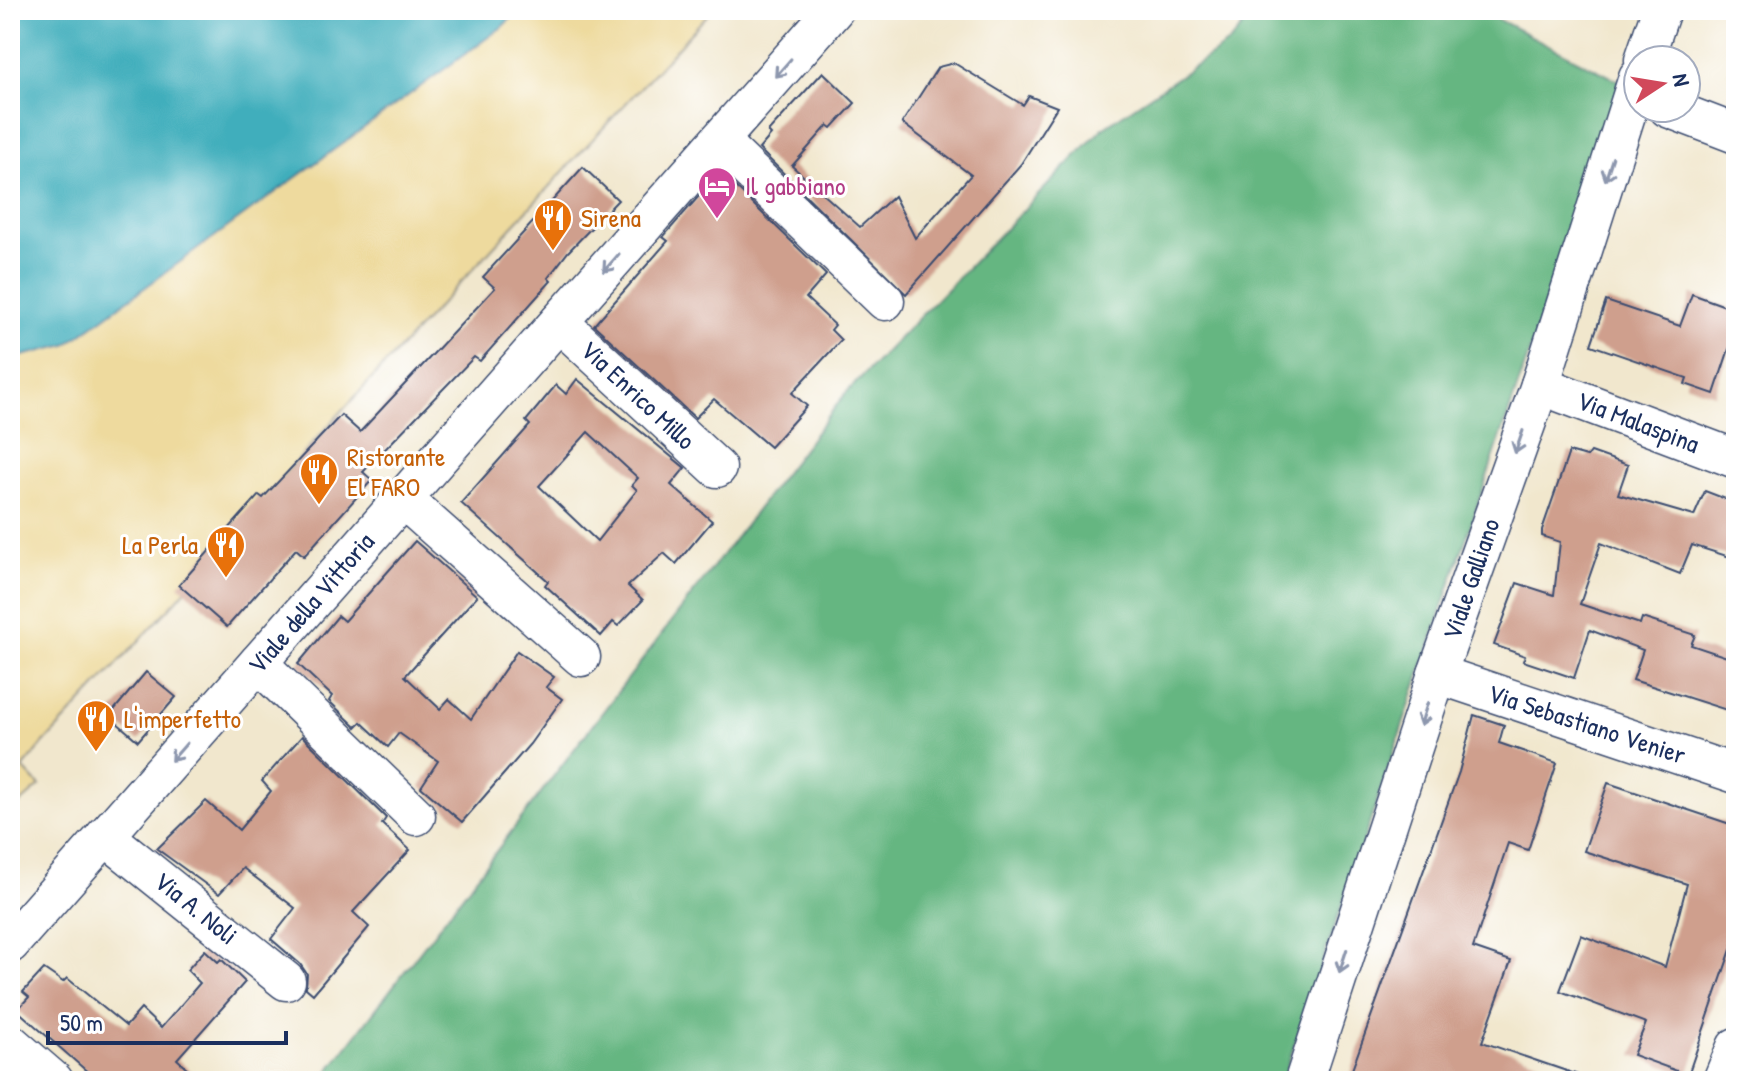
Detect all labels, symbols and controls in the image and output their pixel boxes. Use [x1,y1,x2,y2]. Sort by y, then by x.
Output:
north arrow [1622,44,1702,124]
one-way arrow [774,58,792,78]
text: N [1666,71,1698,89]
one-way arrow [1600,156,1615,181]
hotel icon: Il gabbiano [696,165,738,220]
place label: Il gabbiano [745,168,845,203]
restaurant icon: Sirena [532,197,574,252]
place label: Sirena [581,200,641,235]
one-way arrow [602,253,620,273]
street label: Via Enrico Millo [573,332,703,457]
street label: Via Malaspina [1572,382,1704,461]
one-way arrow [1511,430,1526,455]
place label: Ristorante El FARO [347,439,445,504]
restaurant icon: Ristorante El FARO [298,451,340,506]
street label: Viale Galliano [1433,514,1508,644]
restaurant icon: La Perla [205,524,247,579]
street label: Viale della Vittoria [239,525,382,681]
place label: La Perla [122,527,198,562]
street label: Via Sebastiano Venier [1484,675,1690,772]
restaurant icon: L'imperfetto [75,698,117,753]
place label: L'imperfetto [124,701,241,736]
one-way arrow [1416,702,1431,727]
one-way arrow [171,742,189,762]
street label: Via A. Noli [147,863,245,952]
one-way arrow [1335,948,1349,973]
scale bar [48,995,286,1045]
text: 50 m [60,1006,103,1038]

